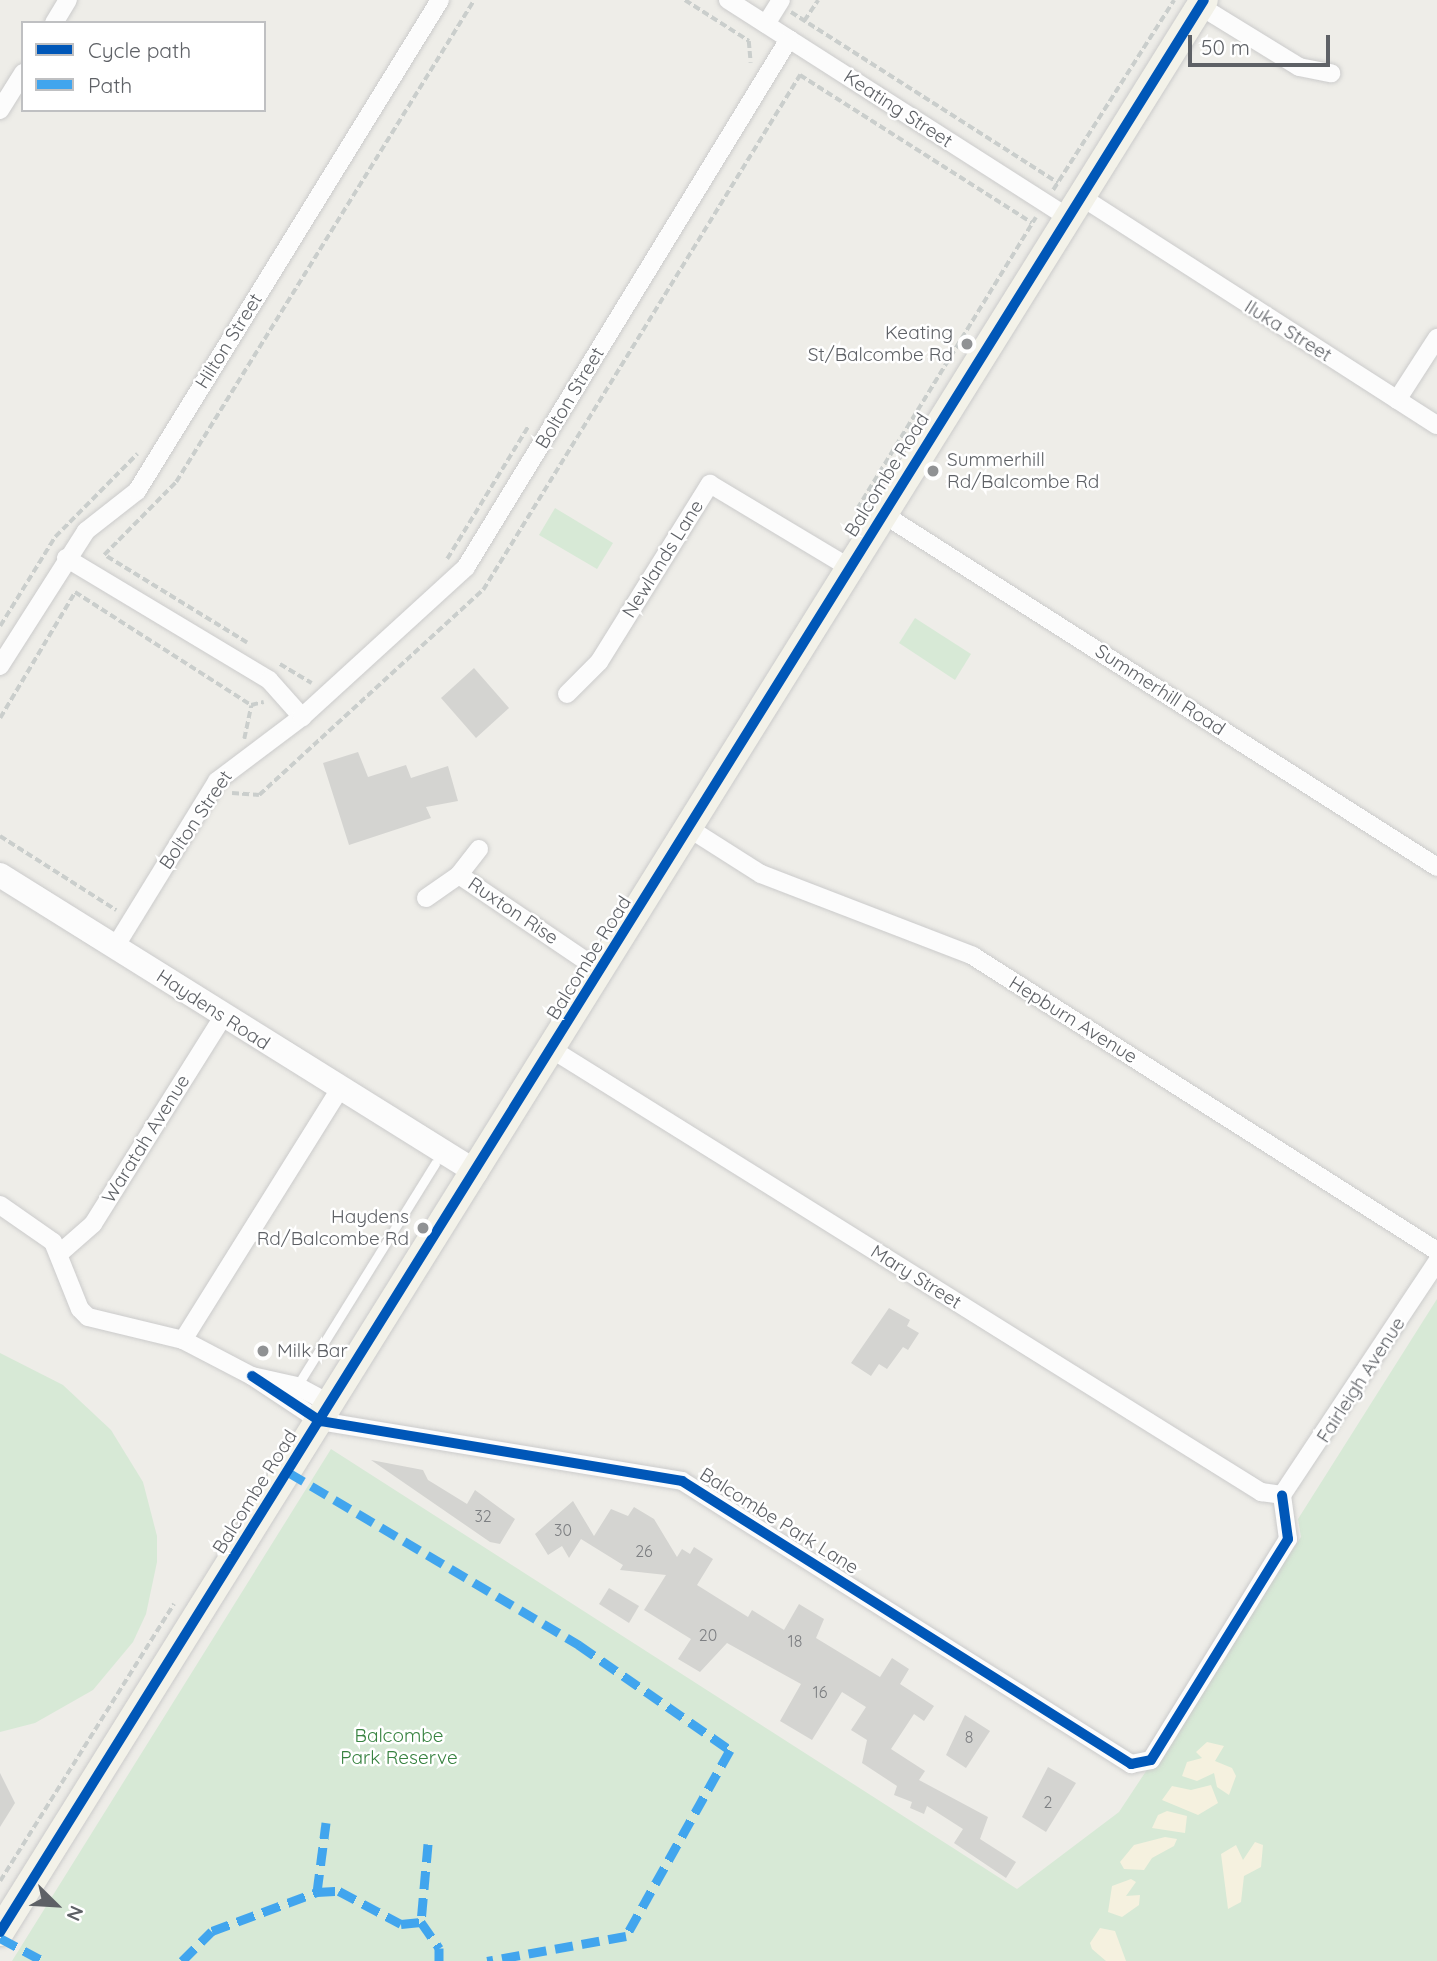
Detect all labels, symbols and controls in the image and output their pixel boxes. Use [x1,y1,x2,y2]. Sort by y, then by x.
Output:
legend [21,21,266,112]
scale bar [1192,21,1334,65]
text: 50 m [1201,34,1250,60]
text: Cycle path [88,37,191,63]
street label: Keating Street [839,65,957,153]
text: Path [88,72,132,98]
street label: Hilton Street [191,289,267,393]
street label: Iluka Street [1240,295,1336,367]
place label: Keating St/Balcombe Rd [808,322,953,366]
marker: Keating St/Balcombe Rd [959,336,975,352]
street label: Bolton Street [531,343,609,453]
street label: Balcombe Road [840,409,934,541]
place label: Summerhill Rd/Balcombe Rd [947,449,1099,493]
marker: Summerhill Rd/Balcombe Rd [925,463,941,479]
street label: Newlands Lane [618,496,708,622]
street label: Summerhill Road [1091,640,1229,740]
street label: Bolton Street [155,766,237,874]
street label: Ruxton Rise [464,872,562,950]
street label: Balcombe Road [542,892,636,1024]
street label: Haydens Road [152,965,274,1055]
street label: Hepburn Avenue [1005,971,1141,1069]
street label: Waratah Avenue [97,1071,195,1207]
place label: Haydens Rd/Balcombe Rd [257,1206,409,1250]
marker: Haydens Rd/Balcombe Rd [415,1220,431,1236]
street label: Mary Street [867,1240,965,1314]
street label: Fairleigh Avenue [1312,1313,1410,1447]
place label: Milk Bar [277,1340,348,1362]
marker: Milk Bar [255,1343,271,1359]
street label: Balcombe Road [208,1426,302,1558]
street label: Balcombe Park Lane [695,1463,863,1579]
house number: 32 [474,1506,492,1526]
house number: 30 [554,1520,572,1540]
house number: 26 [635,1541,653,1561]
house number: 20 [699,1625,717,1645]
house number: 18 [788,1631,802,1651]
house number: 16 [813,1682,827,1702]
park label: Balcombe Park Reserve [340,1725,458,1769]
house number: 8 [965,1727,973,1747]
house number: 2 [1044,1792,1052,1812]
north arrow [21,1870,91,1940]
text: N [61,1902,89,1925]

